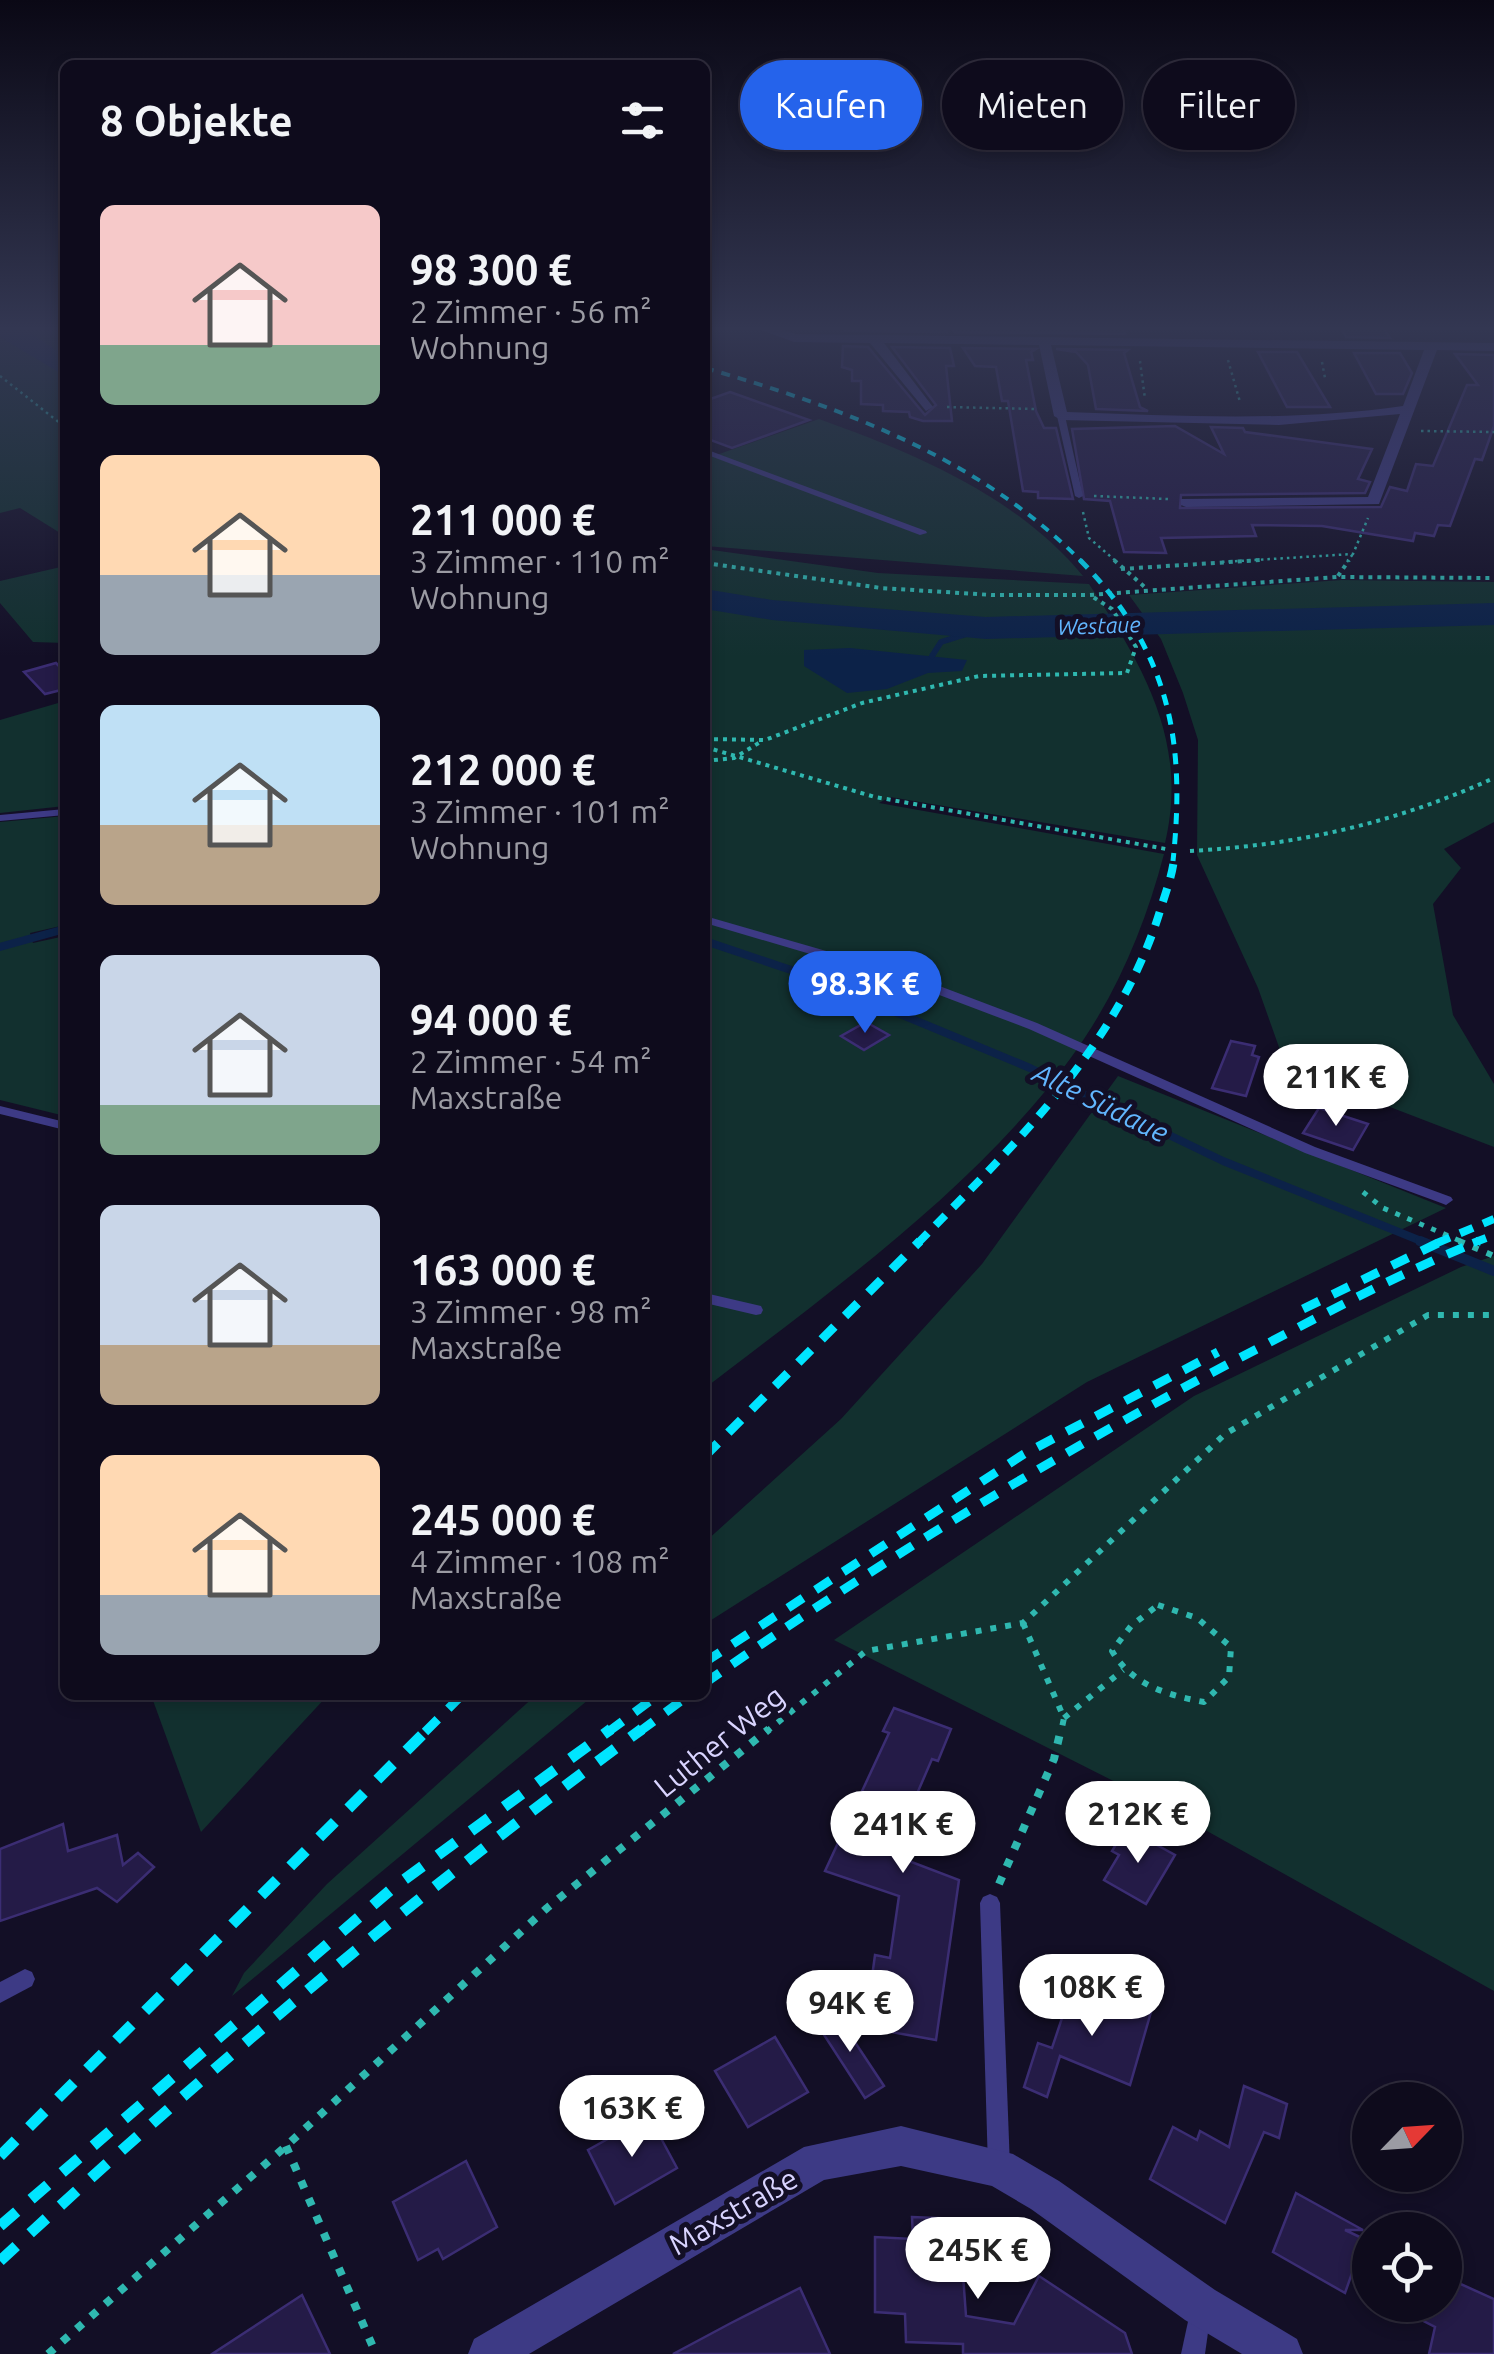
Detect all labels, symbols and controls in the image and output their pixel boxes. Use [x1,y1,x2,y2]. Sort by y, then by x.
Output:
chip: Kaufen [740,60,922,150]
chip: Mieten [942,60,1123,150]
chip: Filter [1143,60,1295,150]
icon: filters [615,93,670,148]
text: 8 Objekte [100,97,293,144]
icon: home [180,245,300,365]
text: 98 300 € [410,246,572,293]
text: 2 Zimmer · 56 m² [410,293,652,329]
text: Wohnung [410,329,549,365]
icon: home [180,495,300,615]
text: 211 000 € [410,496,596,543]
text: 3 Zimmer · 110 m² [410,543,670,579]
text: Wohnung [410,579,549,615]
water label: Westaue [1057,611,1141,639]
icon: home [180,745,300,865]
text: 212 000 € [410,746,596,793]
text: 3 Zimmer · 101 m² [410,793,670,829]
text: Wohnung [410,829,549,865]
pin: 98.3K € [773,951,957,1036]
text: 98.3K € [811,965,919,1001]
icon: home [180,995,300,1115]
text: 94 000 € [410,996,572,1043]
text: 2 Zimmer · 54 m² [410,1043,652,1079]
pin: 211K € [1255,1044,1417,1129]
water label: Alte Südaue [1027,1055,1173,1148]
text: 211K € [1285,1058,1387,1094]
text: Maxstraße [410,1079,562,1115]
icon: home [180,1245,300,1365]
text: 163 000 € [410,1246,596,1293]
text: 3 Zimmer · 98 m² [410,1293,652,1329]
text: Maxstraße [410,1329,562,1365]
icon: home [180,1495,300,1615]
text: 245 000 € [410,1496,596,1543]
text: 4 Zimmer · 108 m² [410,1543,670,1579]
text: Maxstraße [410,1579,562,1615]
street label: Luther Weg [647,1678,791,1804]
pin: 212K € [1057,1781,1219,1866]
pin: 241K € [822,1791,984,1876]
text: 212K € [1087,1795,1189,1831]
text: 241K € [852,1805,954,1841]
pin: 108K € [1011,1954,1173,2039]
text: 108K € [1041,1968,1143,2004]
pin: 94K € [780,1970,920,2055]
text: 94K € [808,1984,892,2020]
pin: 163K € [551,2075,713,2160]
north arrow [1352,2082,1462,2192]
map controls [1352,2082,1462,2322]
text: 163K € [581,2089,683,2125]
street label: Maxstraße [663,2161,803,2261]
button: locate [1352,2212,1462,2322]
pin: 245K € [897,2217,1059,2302]
text: 245K € [927,2231,1029,2267]

